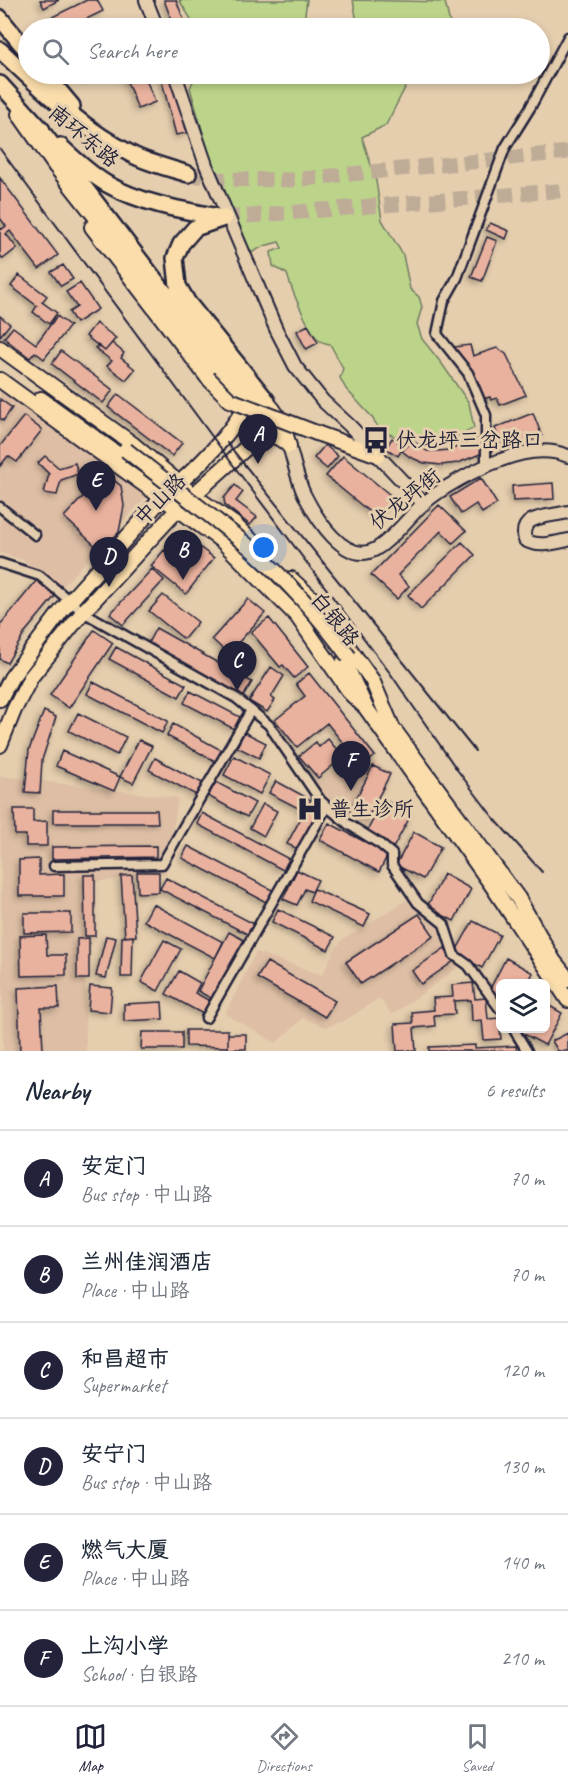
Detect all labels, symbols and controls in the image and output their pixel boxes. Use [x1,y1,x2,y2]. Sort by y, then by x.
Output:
search box [18,18,550,84]
icon: search [39,35,72,68]
text: Search here [87,37,177,65]
street label: 南环东路 [43,99,125,173]
pin: A [238,414,278,464]
bus stop icon: 伏龙坪三岔路口 [361,425,391,455]
place label: 伏龙坪三岔路口 [396,427,543,453]
pin: E [76,462,116,511]
street label: 伏龙坪街 [364,462,446,536]
street label: 中山路 [129,468,191,530]
pin: B [164,530,202,580]
your location [249,533,278,562]
pin: D [90,538,128,587]
street label: 白银路 [305,586,365,652]
pin: C [218,642,256,691]
pin: F [332,742,370,791]
hospital icon: 普生诊所 [295,794,325,824]
place label: 普生诊所 [330,796,414,822]
map controls [496,979,550,1033]
button: layers [496,979,550,1033]
text: Nearby [24,1074,89,1107]
text: 6 results [485,1078,544,1103]
text: 安定门 [81,1152,147,1180]
text: A [38,1166,49,1191]
text: 70 m [510,1166,544,1191]
text: Bus stop · 中山路 [81,1182,212,1207]
text: 兰州佳润酒店 [81,1248,213,1276]
text: B [38,1262,49,1287]
text: 70 m [510,1262,544,1287]
text: Place · 中山路 [81,1278,190,1303]
text: 和昌超市 [81,1345,169,1373]
text: C [39,1358,48,1383]
text: 120 m [501,1358,544,1383]
text: Supermarket [81,1373,166,1398]
text: 安宁门 [81,1440,147,1468]
text: D [38,1454,49,1479]
text: 130 m [501,1454,544,1479]
text: Bus stop · 中山路 [81,1470,212,1495]
text: 燃气大厦 [81,1536,169,1564]
text: E [38,1550,49,1575]
text: 140 m [501,1550,544,1575]
text: Place · 中山路 [81,1566,190,1591]
text: 上沟小学 [81,1632,169,1660]
text: F [39,1646,48,1671]
text: 210 m [501,1646,544,1671]
text: School · 白银路 [81,1662,197,1687]
tab: Map [74,1720,107,1776]
tab: Directions [256,1720,312,1776]
tab: Saved [461,1720,494,1776]

